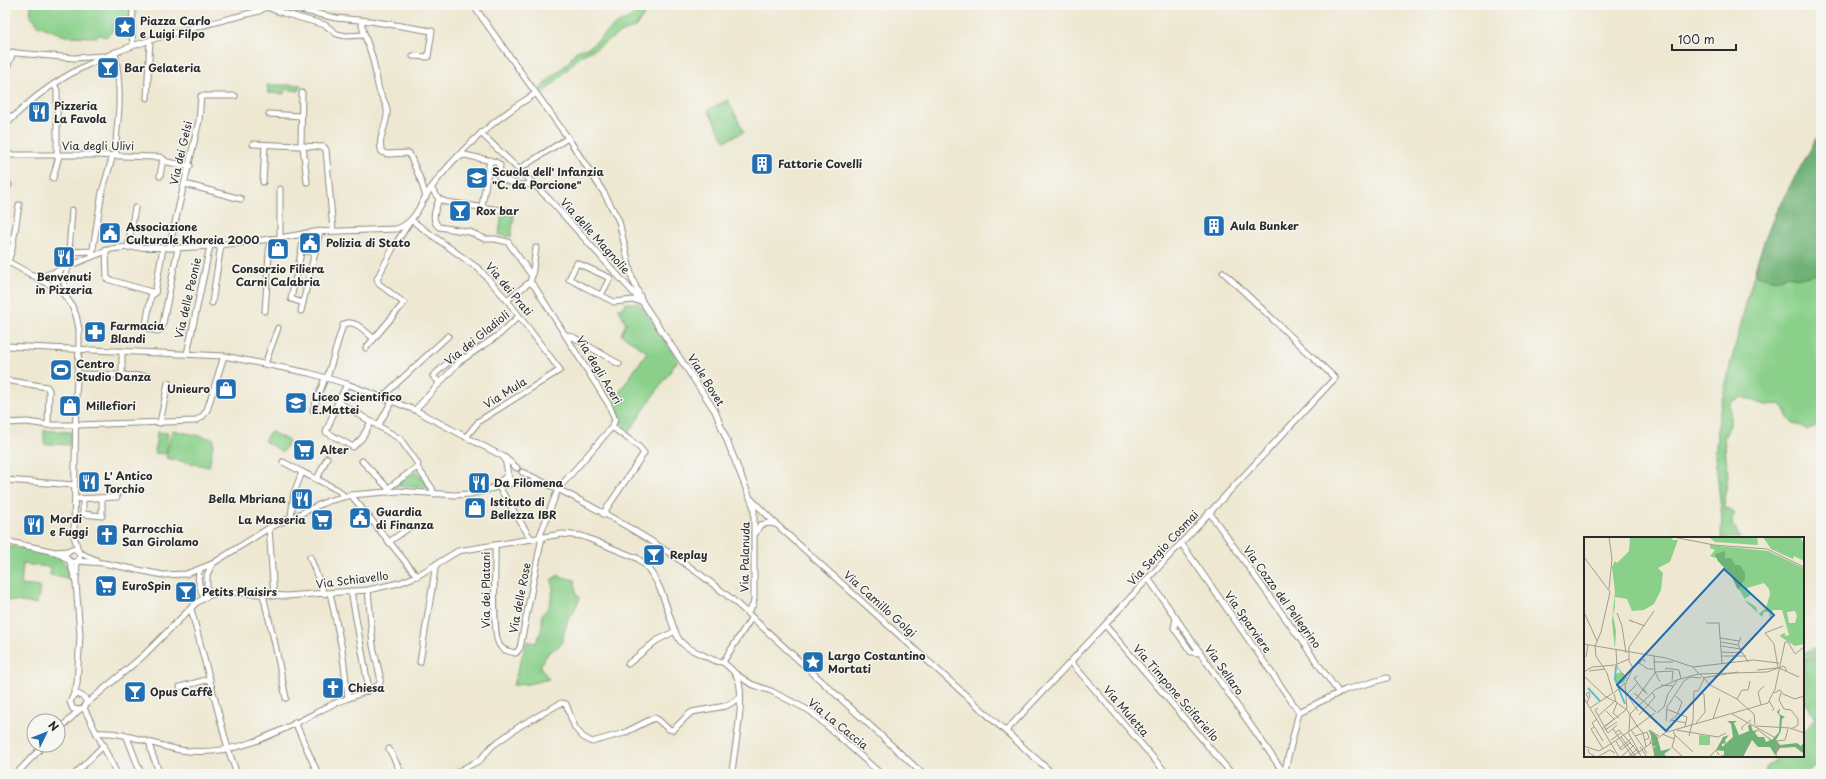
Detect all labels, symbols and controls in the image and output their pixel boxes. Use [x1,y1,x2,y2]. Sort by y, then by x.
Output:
place label: Piazza Carlo e Luigi Filpo [140,12,211,42]
place icon: Piazza Carlo e Luigi Filpo [112,14,138,40]
scale bar [1672,26,1736,52]
text: 100 m [1678,30,1715,48]
bar icon: Bar Gelateria [95,55,121,81]
place label: Bar Gelateria [124,59,201,76]
place label: Pizzeria La Favola [54,97,107,127]
restaurant icon: Pizzeria La Favola [26,99,52,125]
street label: Via dei Gelsi [165,119,196,187]
street label: Via degli Ulivi [62,137,134,154]
building icon: Fattorie Covelli [749,151,775,177]
place label: Fattorie Covelli [778,155,863,172]
place label: Scuola dell' Infanzia "C. da Porcione" [492,163,605,193]
school or university icon: Scuola dell' Infanzia "C. da Porcione" [464,165,490,191]
street label: Via delle Magnolie [557,194,634,277]
bar icon: Rox bar [447,198,473,224]
place label: Rox bar [476,202,519,219]
building icon: Aula Bunker [1201,213,1227,239]
place label: Aula Bunker [1229,217,1299,234]
place label: Associazione Culturale Khoreia 2000 [126,218,259,248]
public building icon: Associazione Culturale Khoreia 2000 [97,220,123,246]
public building icon: Polizia di Stato [297,230,323,256]
place label: Polizia di Stato [326,234,411,251]
shop icon: Consorzio Filiera Carni Calabria [265,236,291,262]
restaurant icon: Benvenuti in Pizzeria [51,244,77,270]
street label: Via delle Peonie [170,256,205,340]
street label: Via dei Prati [482,258,537,319]
place label: Consorzio Filiera Carni Calabria [232,260,324,290]
place label: Benvenuti in Pizzeria [35,268,93,298]
street label: Via dei Gladioli [440,306,513,369]
place label: Farmacia Blandi [110,317,165,347]
pharmacy icon: Farmacia Blandi [82,319,108,345]
street label: Via degli Aceri [572,332,627,407]
street label: Viale Bovet [684,350,729,410]
place label: Centro Studio Danza [76,355,152,385]
sports icon: Centro Studio Danza [48,357,74,383]
street label: Via Mula [480,372,530,412]
shop icon: Unieuro [213,376,239,402]
place label: Unieuro [167,380,211,397]
place label: Liceo Scientifico E.Mattei [312,388,402,418]
school or university icon: Liceo Scientifico E.Mattei [283,390,309,416]
shop icon: Millefiori [57,393,83,419]
place label: Millefiori [86,397,136,414]
supermarket icon: Alter [291,437,317,463]
place label: Alter [320,441,349,458]
place label: L' Antico Torchio [104,467,153,497]
restaurant icon: L' Antico Torchio [76,469,102,495]
restaurant icon: Da Filomena [466,470,492,496]
place label: Da Filomena [494,474,564,491]
restaurant icon: Bella Mbriana [289,486,315,512]
place label: Bella Mbriana [208,490,286,507]
place label: Istituto di Bellezza IBR [490,493,556,523]
shop icon: Istituto di Bellezza IBR [462,495,488,521]
place label: Guardia di Finanza [376,503,435,533]
public building icon: Guardia di Finanza [347,505,373,531]
street label: Via Sergio Cosmai [1123,506,1202,589]
supermarket icon: La Masseria [309,507,335,533]
place label: Mordi e Fuggi [50,510,89,540]
place label: La Masseria [238,511,306,528]
restaurant icon: Mordi e Fuggi [21,512,47,538]
place label: Parrocchia San Girolamo [122,520,199,550]
street label: Via Palanuda [735,521,754,593]
church icon: Parrocchia San Girolamo [94,522,120,548]
inset map [1584,537,1804,757]
bar icon: Replay [641,542,667,568]
street label: Via Cozzo del Pellegrino [1239,542,1326,652]
place label: Replay [670,546,708,563]
street label: Via dei Platani [477,552,494,628]
street label: Via delle Rose [504,561,535,635]
street label: Via Camillo Golgi [840,566,921,641]
street label: Via Schiavello [315,567,389,592]
supermarket icon: EuroSpin [93,573,119,599]
place label: EuroSpin [122,577,171,594]
bar icon: Petits Plaisirs [173,579,199,605]
place label: Petits Plaisirs [202,583,277,600]
street label: Via Sparviere [1221,587,1276,656]
street label: Via Timpone Scifariello [1129,640,1223,745]
street label: Via Sellaro [1201,641,1248,698]
place label: Largo Costantino Mortati [828,647,926,677]
place icon: Largo Costantino Mortati [800,649,826,675]
church icon: Chiesa [320,675,346,701]
bar icon: Opus Caffè [122,679,148,705]
place label: Chiesa [348,679,385,696]
street label: Via Muletta [1099,681,1153,740]
place label: Opus Caffè [150,683,213,700]
street label: Via La Caccia [804,694,872,754]
north arrow [26,713,66,753]
text: N [44,717,63,735]

